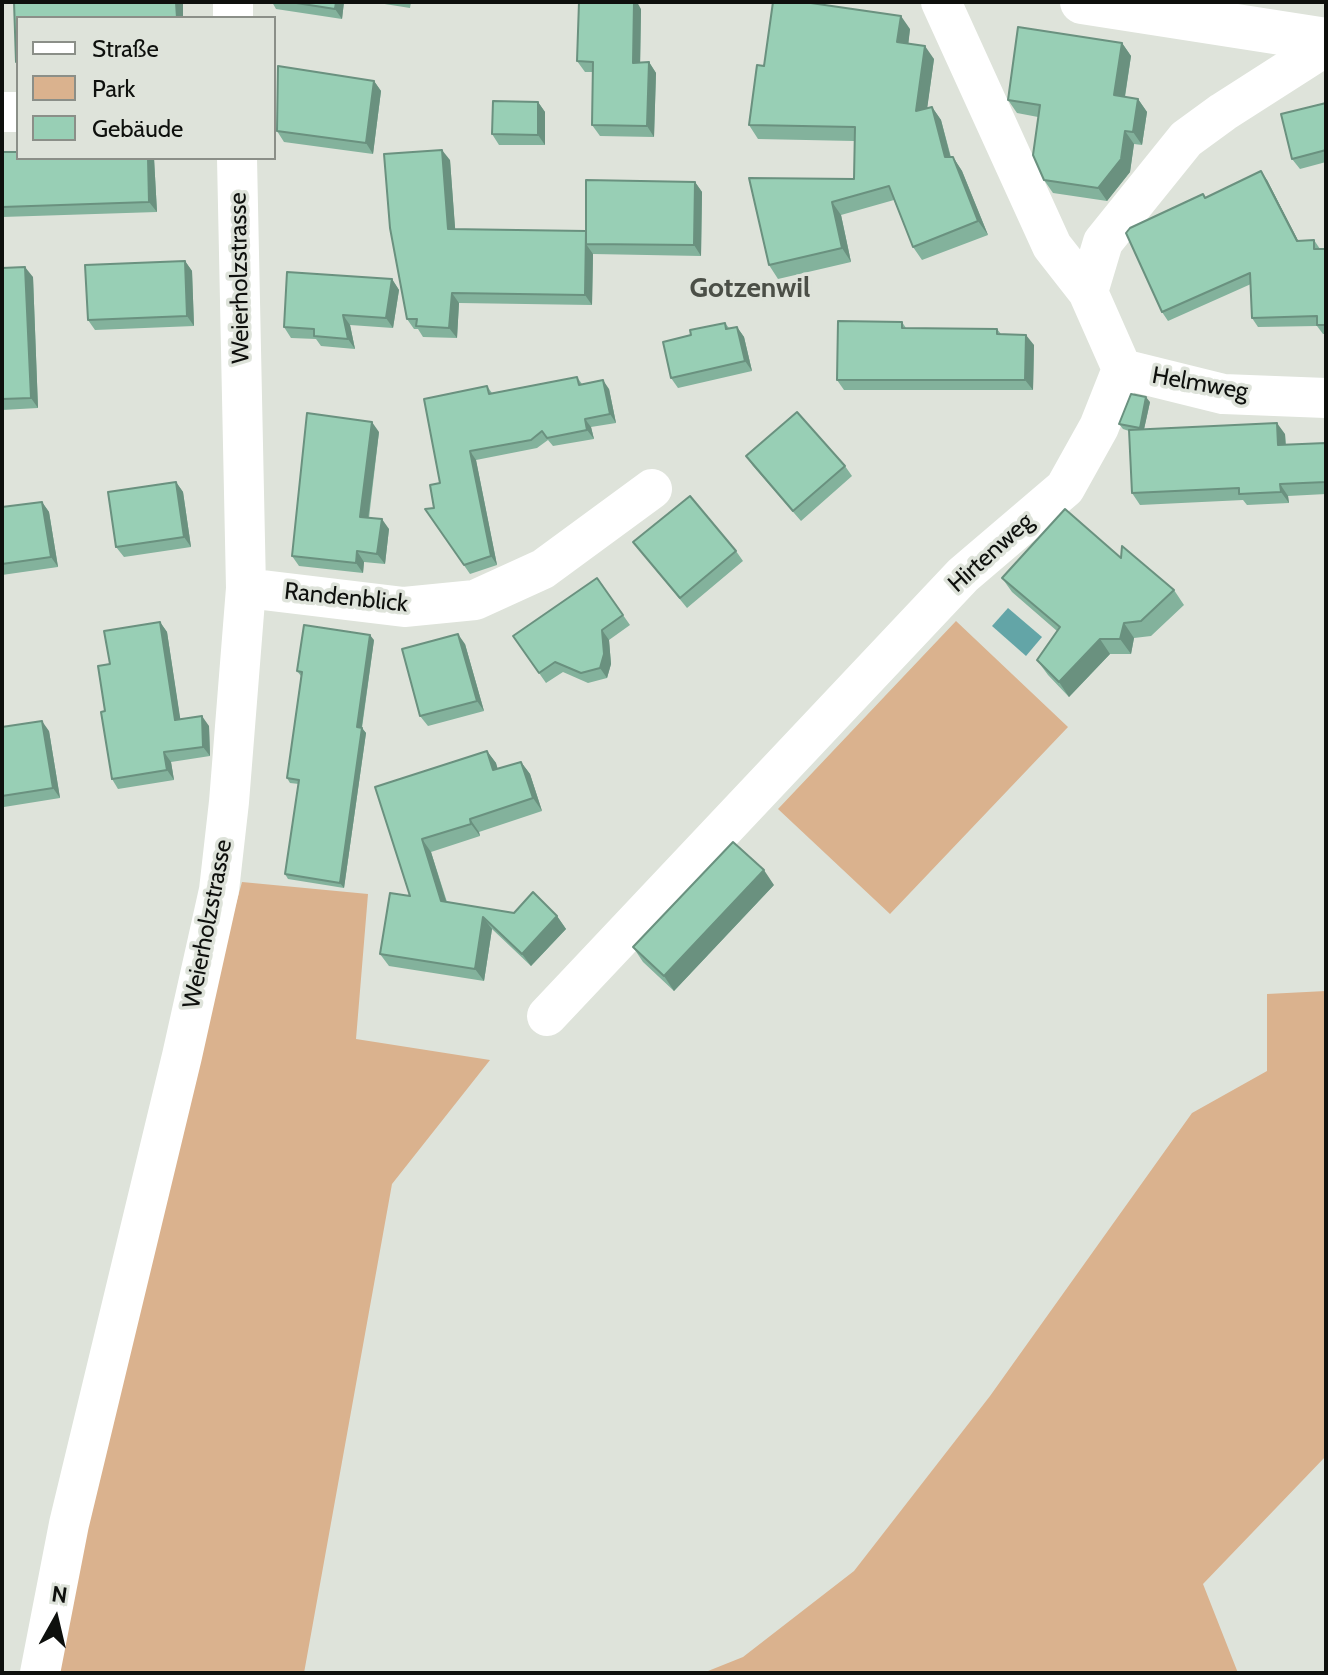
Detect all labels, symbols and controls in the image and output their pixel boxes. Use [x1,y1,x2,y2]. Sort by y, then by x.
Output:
legend [16,16,276,160]
text: Straße [92,34,159,63]
text: Park [92,74,135,103]
text: Gebäude [92,114,183,143]
street label: Weierholzstrasse [224,192,256,364]
district label: Gotzenwil [690,272,810,306]
street label: Helmweg [1150,361,1250,407]
street label: Hirtenweg [943,507,1039,599]
street label: Randenblick [283,577,409,619]
street label: Weierholzstrasse [178,837,238,1011]
north arrow [16,1579,96,1659]
text: N [50,1580,69,1609]

